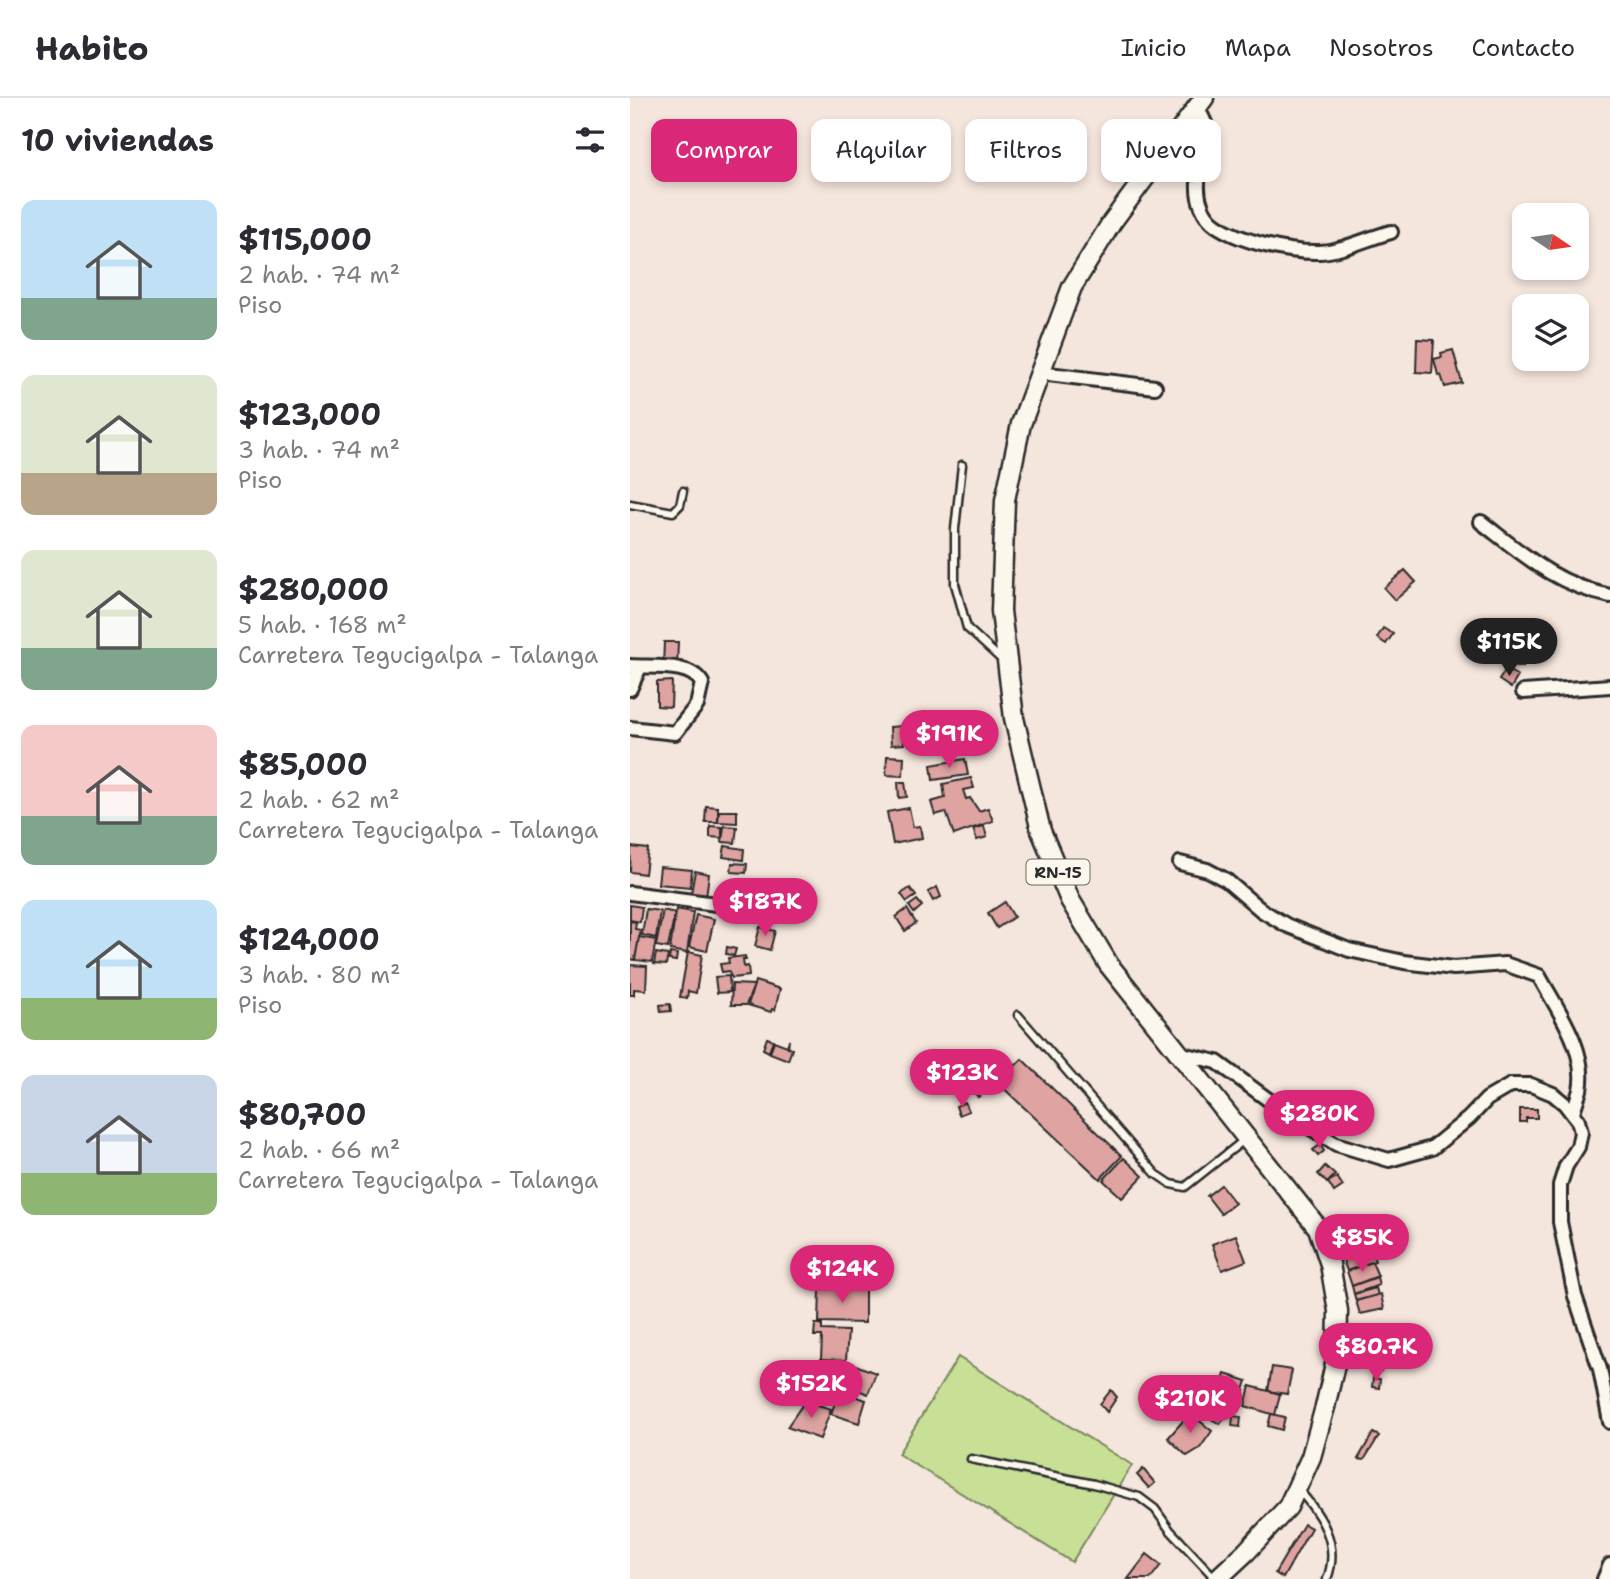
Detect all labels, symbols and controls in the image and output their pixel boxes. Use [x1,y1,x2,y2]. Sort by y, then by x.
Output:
text: Habito [35,26,149,71]
text: Inicio [1121,32,1187,64]
text: Mapa [1225,32,1291,64]
text: Nosotros [1329,32,1434,64]
text: Contacto [1472,32,1575,64]
chip: Comprar [651,119,797,182]
chip: Alquilar [811,119,951,182]
chip: Filtros [965,119,1087,182]
chip: Nuevo [1101,119,1221,182]
text: 10 viviendas [21,120,214,161]
icon: filters [571,121,609,159]
north arrow [1512,203,1589,280]
map controls [1512,203,1589,371]
text: $115,000 [238,219,372,260]
icon: home [77,228,161,312]
text: 2 hab. · 74 m² [238,260,400,290]
text: Piso [238,290,282,320]
button: layers [1512,294,1589,371]
text: $123,000 [238,394,381,435]
icon: home [77,403,161,487]
text: 3 hab. · 74 m² [238,435,400,465]
text: Piso [238,465,282,495]
text: $280,000 [238,569,389,610]
icon: home [77,578,161,662]
text: 5 hab. · 168 m² [238,610,407,640]
pin: $115K [1460,618,1558,678]
text: $115K [1476,626,1542,656]
text: Carretera Tegucigalpa - Talanga [238,640,598,670]
pin: $191K [900,710,998,770]
text: $191K [916,718,982,748]
text: $85,000 [238,744,368,785]
icon: home [77,753,161,837]
text: 2 hab. · 62 m² [238,785,400,815]
text: Carretera Tegucigalpa - Talanga [238,815,598,845]
road number: RN-15 [1026,860,1090,884]
pin: $187K [716,878,814,938]
text: $187K [729,886,801,916]
text: $124,000 [238,919,380,960]
icon: home [77,928,161,1012]
text: 3 hab. · 80 m² [238,960,401,990]
text: Piso [238,990,282,1020]
pin: $123K [913,1049,1011,1109]
text: $123K [926,1057,998,1087]
pin: $280K [1270,1090,1368,1150]
text: $80,700 [238,1094,367,1135]
text: $280K [1280,1098,1358,1128]
icon: home [77,1103,161,1187]
text: 2 hab. · 66 m² [238,1135,400,1165]
text: Carretera Tegucigalpa - Talanga [238,1165,598,1195]
pin: $85K [1321,1214,1403,1274]
text: $85K [1331,1222,1393,1252]
pin: $124K [793,1246,891,1305]
text: $124K [806,1253,878,1283]
pin: $80.7K [1319,1324,1433,1383]
text: $80.7K [1335,1331,1417,1361]
pin: $152K [762,1360,860,1420]
text: $152K [776,1368,846,1398]
pin: $210K [1141,1376,1239,1435]
text: $210K [1154,1383,1226,1413]

